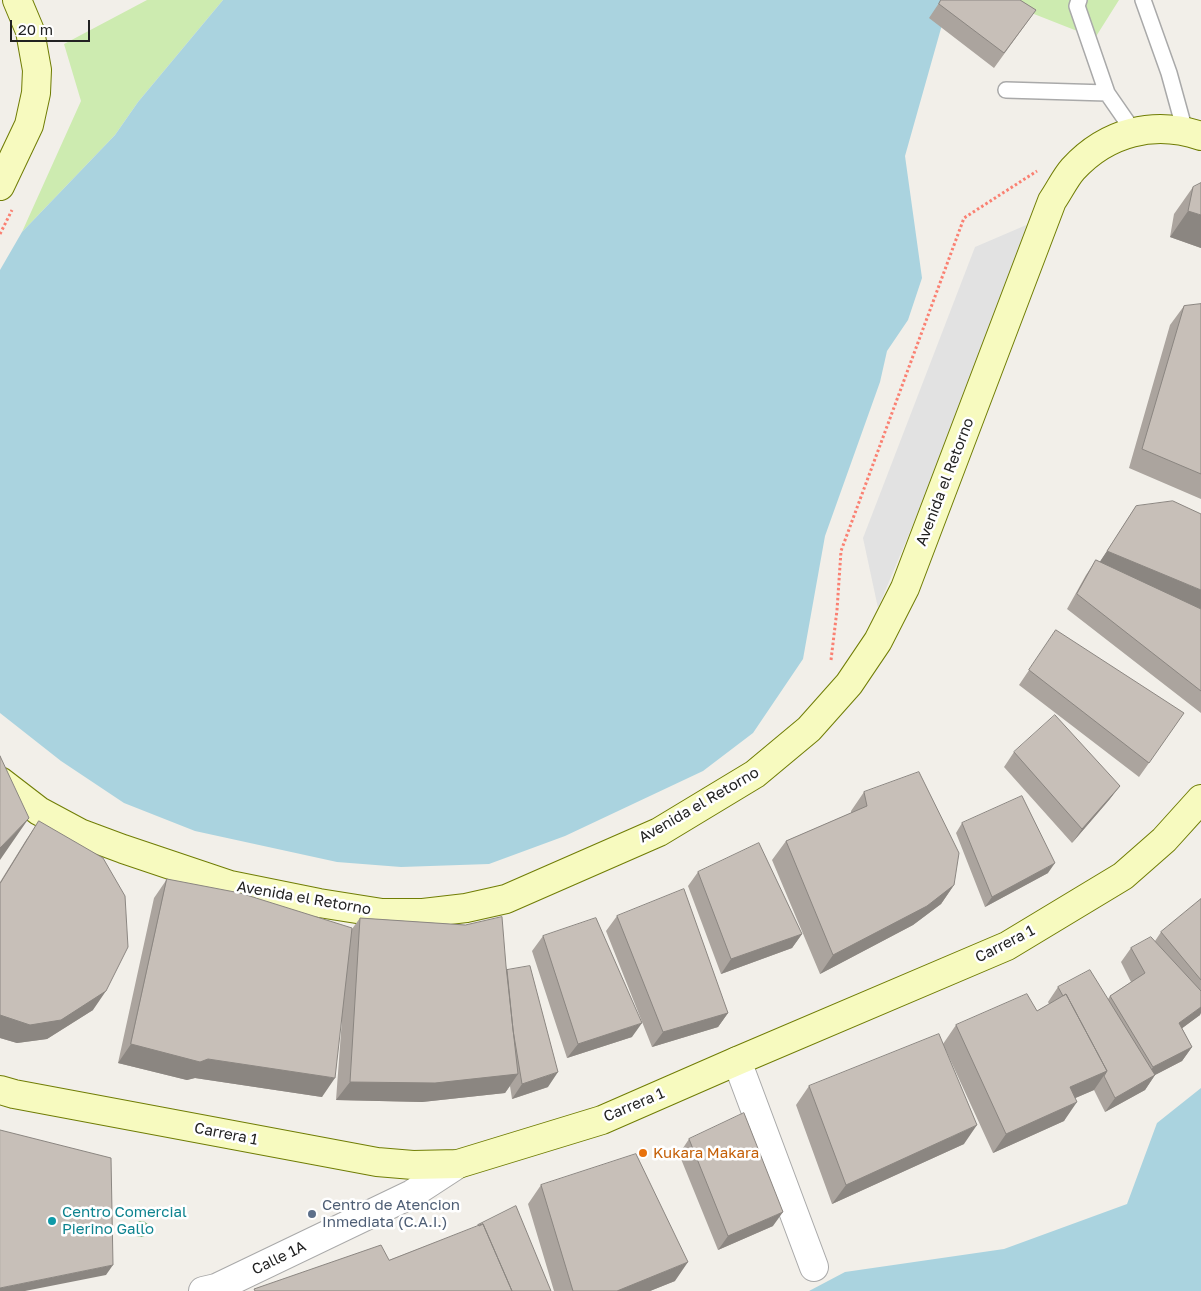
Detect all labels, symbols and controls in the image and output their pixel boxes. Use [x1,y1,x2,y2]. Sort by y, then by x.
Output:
scale bar [12,10,92,42]
text: 20 m [18,20,53,38]
street label: Avenida el Retorno [912,415,978,549]
street label: Avenida el Retorno [636,763,762,847]
street label: Avenida el Retorno [236,877,372,919]
street label: Carrera 1 [972,921,1038,967]
street label: Carrera 1 [601,1084,667,1126]
street label: Carrera 1 [193,1119,259,1149]
place label: Kukara Makara [653,1144,759,1162]
marker: Kukara Makara [637,1147,649,1159]
place label: Centro de Atencion Inmediata (C.A.I.) [322,1196,460,1231]
place label: Centro Comercial Pierino Gallo [62,1203,187,1238]
marker: Centro de Atencion Inmediata (C.A.I.) [306,1208,318,1220]
marker: Centro Comercial Pierino Gallo [46,1215,58,1227]
street label: Calle 1A [249,1237,309,1279]

